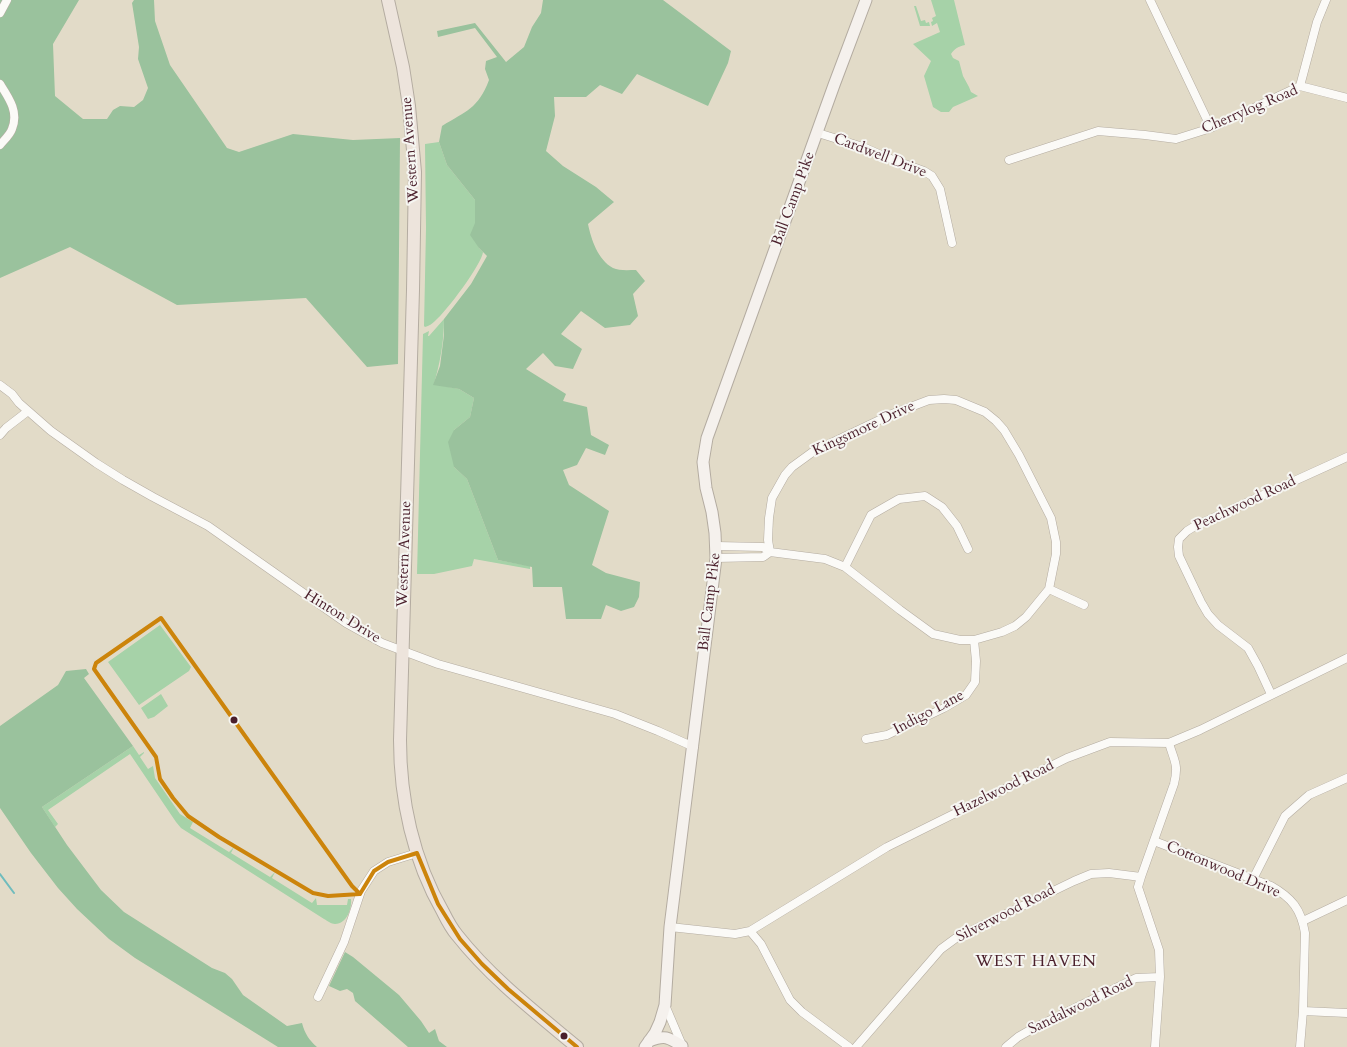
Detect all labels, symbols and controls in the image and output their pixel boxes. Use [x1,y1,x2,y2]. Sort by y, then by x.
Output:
street label: Cherrylog Road [1199,82,1301,138]
street label: Western Avenue [398,96,424,204]
street label: Cardwell Drive [831,130,929,182]
street label: Ball Camp Pike [769,149,819,249]
street label: Kingsmore Drive [810,397,918,461]
street label: Peachwood Road [1191,473,1299,535]
street label: Western Avenue [394,500,416,608]
street label: Ball Camp Pike [695,552,725,652]
street label: Hinton Drive [300,586,384,648]
street label: Indigo Lane [891,687,967,739]
unlabelled marker [229,715,239,725]
street label: Hazelwood Road [951,757,1057,821]
street label: Cottonwood Drive [1163,838,1283,902]
street label: Silverwood Road [954,881,1058,947]
district label: WEST HAVEN [974,952,1098,972]
street label: Sandalwood Road [1026,973,1136,1039]
unlabelled marker [559,1031,569,1041]

